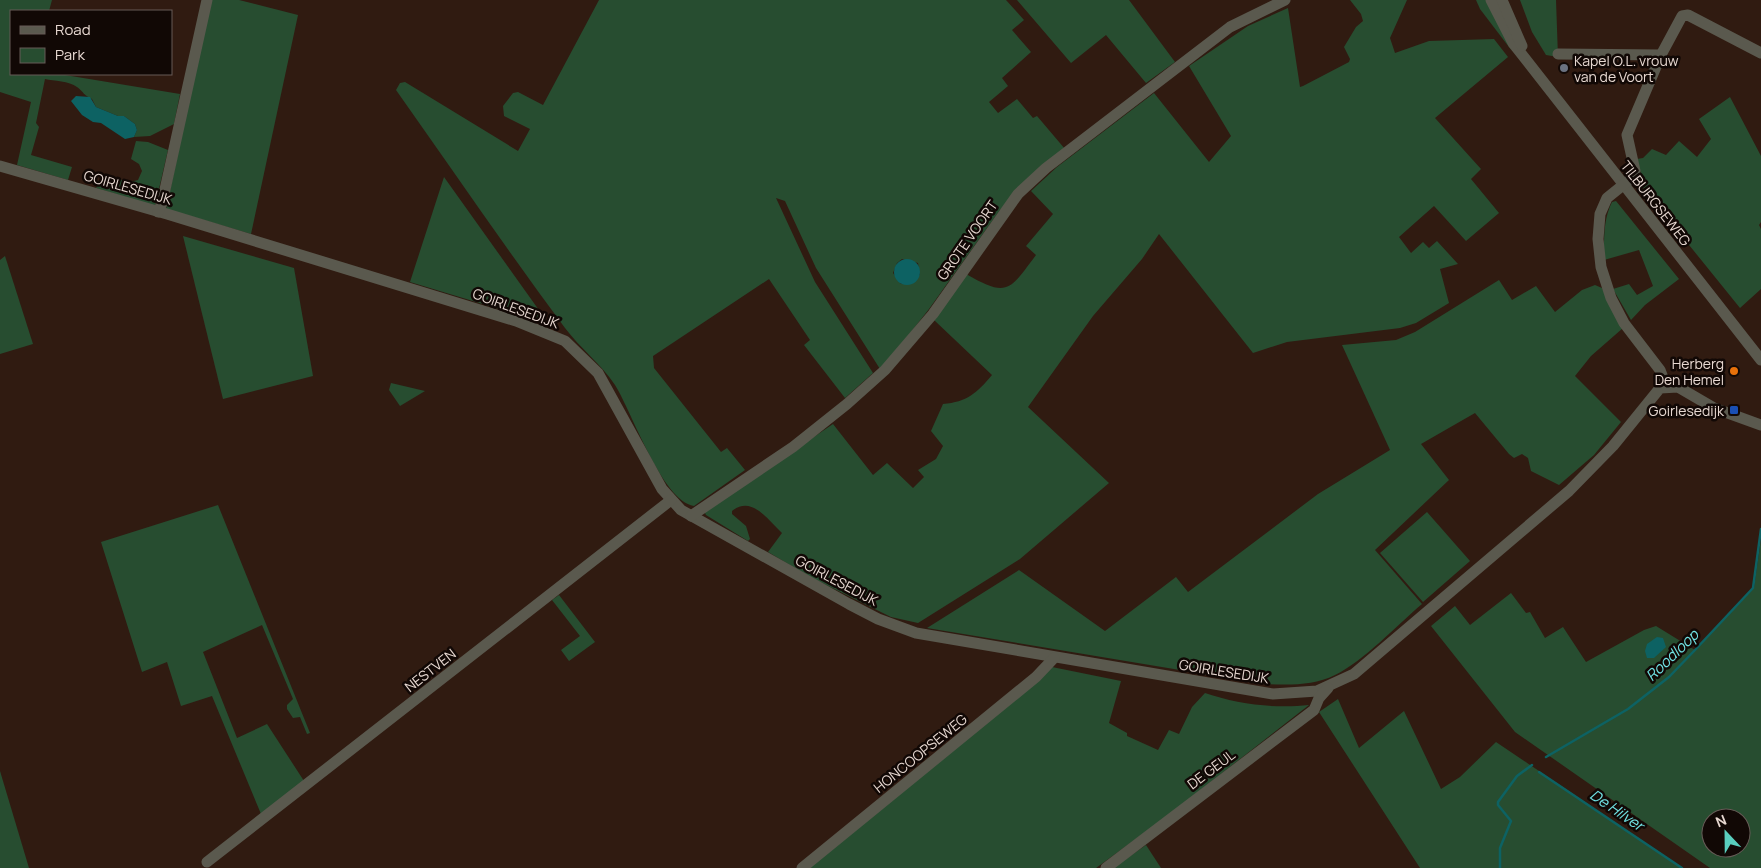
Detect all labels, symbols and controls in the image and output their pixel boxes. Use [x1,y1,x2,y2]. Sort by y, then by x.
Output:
legend [10,10,172,75]
text: Road [55,19,91,40]
text: Park [55,44,85,65]
place label: Kapel O.L. vrouw van de Voort [1574,51,1679,86]
marker: Kapel O.L. vrouw van de Voort [1558,62,1570,74]
street label: TILBURGSEWEG [1617,157,1695,250]
street label: GOIRLESEDIJK [82,165,175,209]
street label: GROTE VOORT [932,196,1002,284]
street label: GOIRLESEDIJK [470,284,563,333]
place label: Herberg Den Hemel [1655,354,1724,389]
marker: Herberg Den Hemel [1728,365,1740,377]
place label: Goirlesedijk [1649,401,1725,420]
marker: Goirlesedijk [1728,404,1740,416]
street label: GOIRLESEDIJK [792,550,882,610]
water label: Roodloop [1641,624,1704,686]
street label: NESTVEN [400,644,460,696]
street label: GOIRLESEDIJK [1178,655,1271,688]
street label: HONCOOPSEWEG [869,709,971,797]
street label: DE GEUL [1183,745,1239,793]
water label: De Hilver [1586,784,1650,837]
north arrow [1701,808,1751,858]
text: N [1713,810,1729,831]

